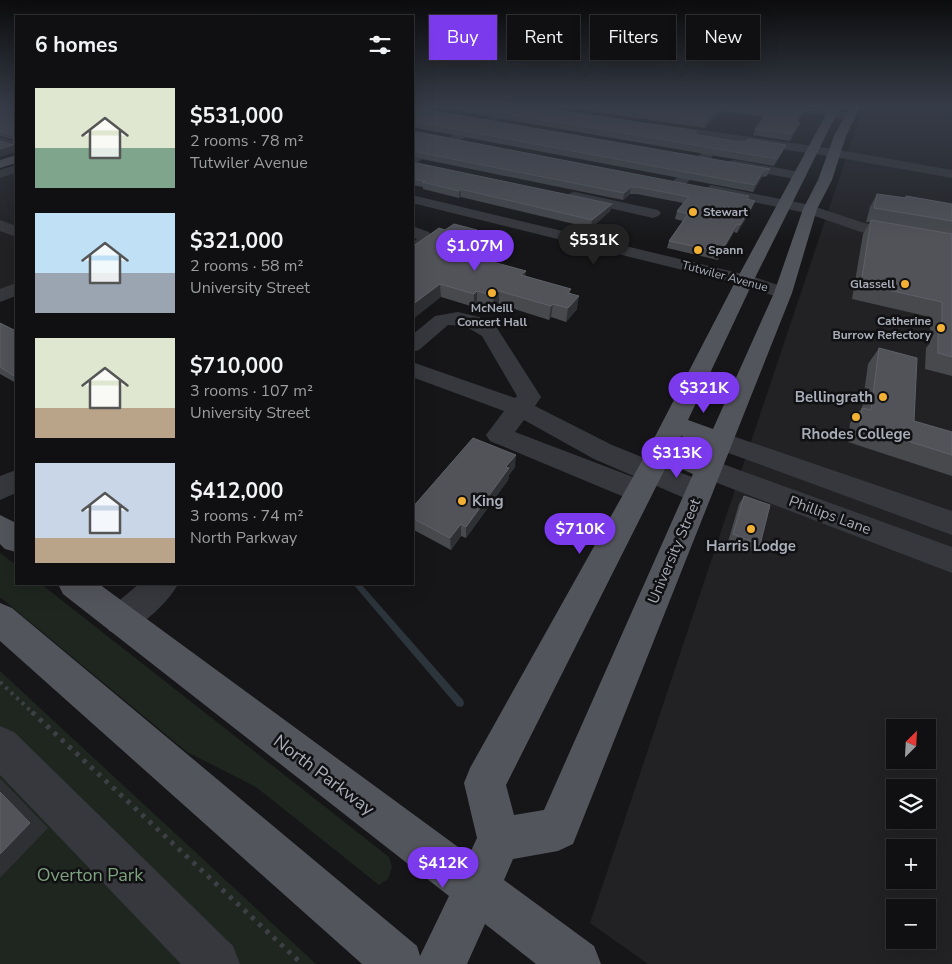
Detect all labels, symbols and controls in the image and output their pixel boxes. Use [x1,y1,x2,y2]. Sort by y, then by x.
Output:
chip: Buy [429,15,497,60]
chip: Rent [507,15,580,60]
chip: Filters [590,15,676,60]
chip: New [686,15,760,60]
text: 6 homes [35,31,118,59]
icon: filters [366,31,394,59]
text: $531,000 [190,102,283,130]
icon: home [75,108,135,168]
text: 2 rooms · 78 m² [190,130,303,152]
text: Tutwiler Avenue [190,152,308,174]
place label: Stewart [703,204,748,220]
marker: Stewart [687,206,699,218]
pin: $531K [559,224,629,266]
text: $321,000 [190,227,283,255]
text: $531K [569,229,619,251]
pin: $1.07M [434,230,516,272]
icon: home [75,233,135,293]
text: $1.07M [447,235,503,257]
place label: Spann [708,242,743,258]
marker: Spann [692,244,704,256]
text: 2 rooms · 58 m² [190,255,303,277]
street label: Tutwiler Avenue [680,257,770,295]
place label: Glassell [850,276,895,292]
text: University Street [190,277,310,299]
marker: Glassell [899,278,911,290]
marker: McNeill Concert Hall [486,287,498,299]
place label: McNeill Concert Hall [457,300,527,330]
place label: Catherine Burrow Refectory [832,313,932,343]
marker: Catherine Burrow Refectory [935,322,947,334]
text: $710,000 [190,352,283,380]
icon: home [75,358,135,418]
pin: $321K [669,372,739,414]
text: $321K [679,377,729,399]
text: 3 rooms · 107 m² [190,380,313,402]
place label: Bellingrath [795,387,873,407]
marker: Bellingrath [877,391,889,403]
text: University Street [190,402,310,424]
marker: Rhodes College [850,411,862,423]
place label: Rhodes College [801,424,911,444]
pin: $313K [642,436,712,479]
text: $313K [652,442,702,464]
text: $412,000 [190,477,283,505]
icon: home [75,483,135,543]
place label: King [472,491,504,511]
street label: Phillips Lane [786,491,874,539]
marker: King [456,495,468,507]
street label: University Street [643,495,705,607]
text: 3 rooms · 74 m² [190,505,303,527]
pin: $710K [545,512,615,555]
text: $710K [555,518,605,540]
marker: Harris Lodge [745,523,757,535]
text: North Parkway [190,527,297,549]
place label: Harris Lodge [706,536,796,556]
north arrow [886,719,936,769]
map controls [886,719,936,949]
street label: North Parkway [269,729,380,821]
button: layers [886,779,936,829]
button: + [886,839,936,889]
pin: $412K [408,846,478,889]
text: $412K [418,852,468,874]
park label: Overton Park [37,863,144,887]
button: − [886,899,936,949]

